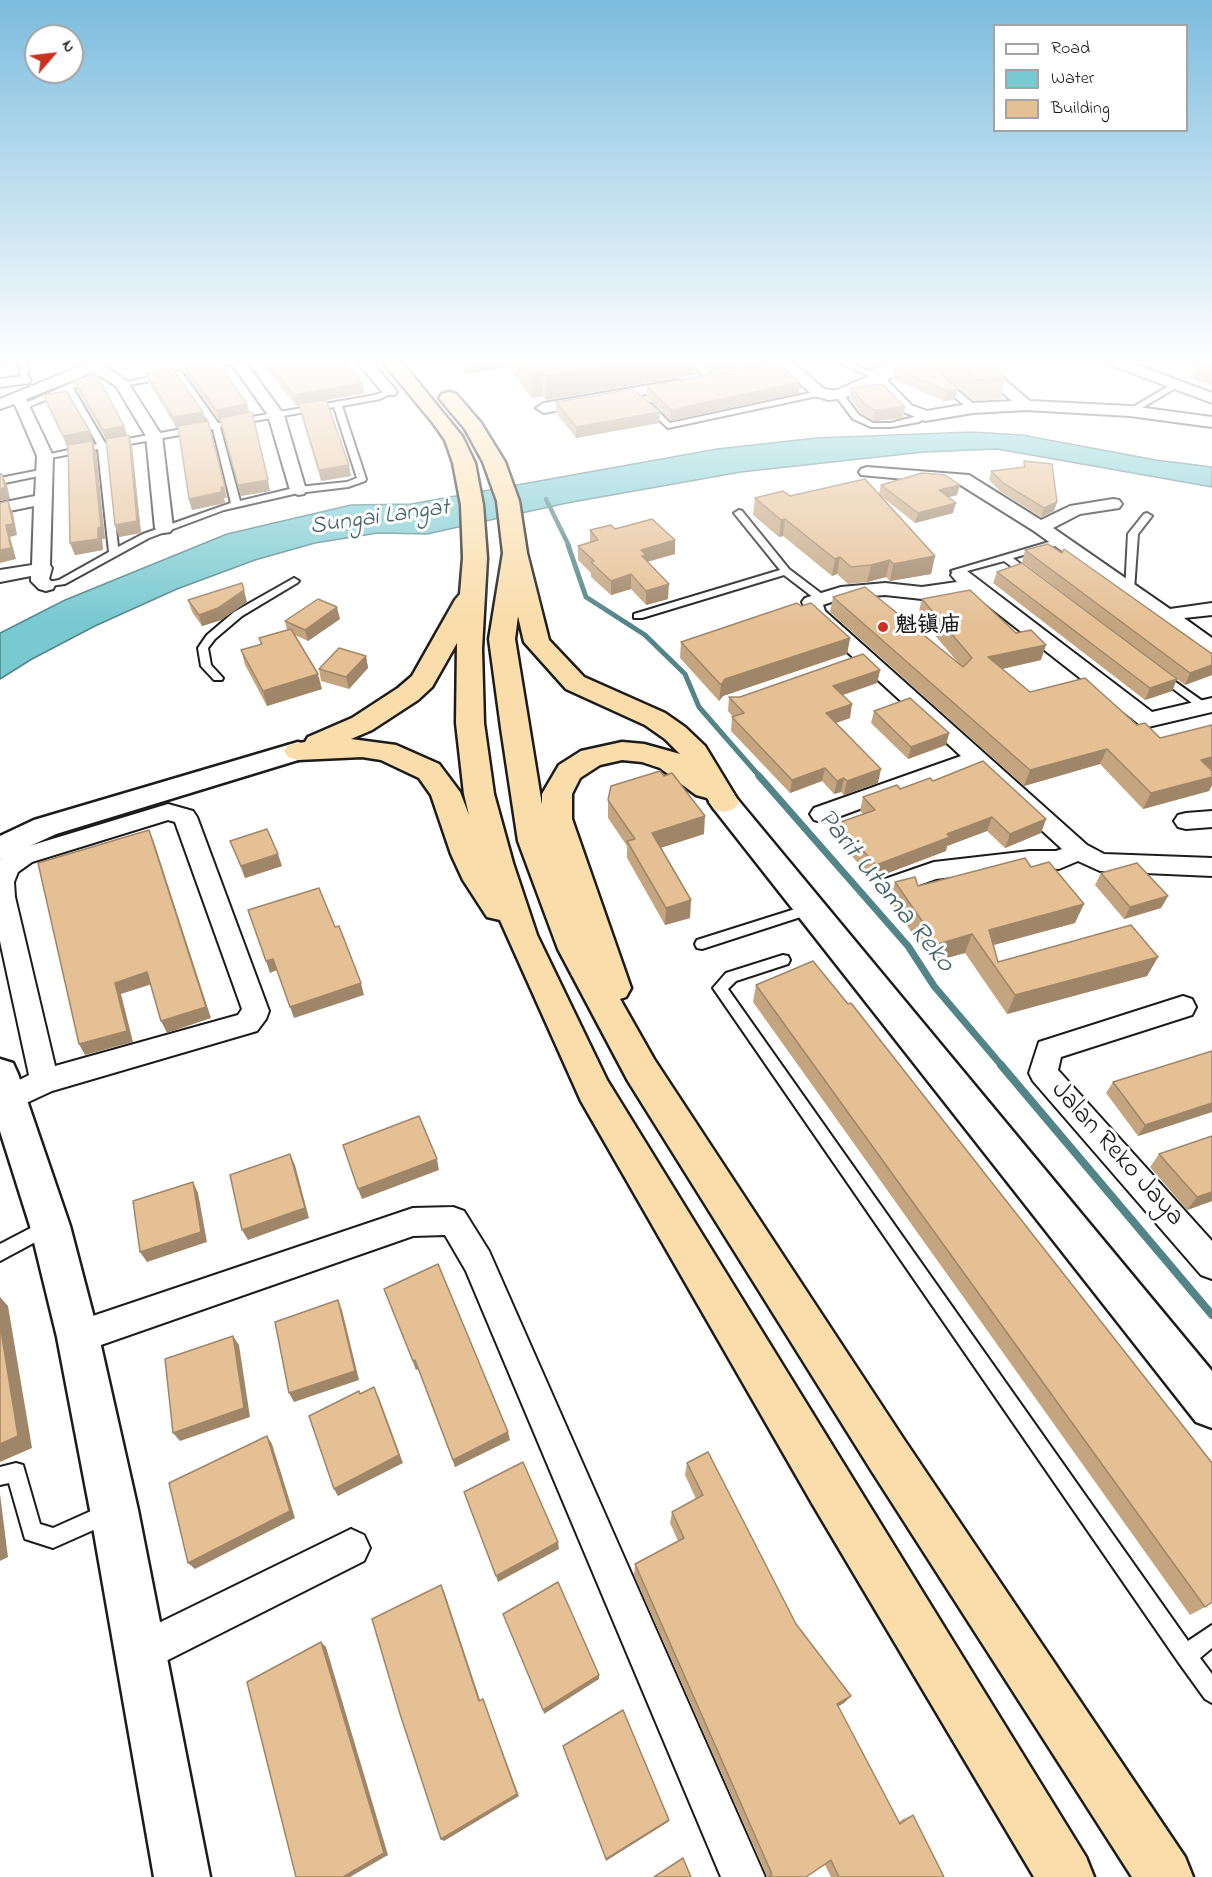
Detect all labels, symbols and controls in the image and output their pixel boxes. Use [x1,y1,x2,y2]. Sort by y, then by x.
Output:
north arrow [24,24,84,84]
legend [993,24,1188,132]
text: N [55,36,81,57]
text: Road [1051,36,1090,62]
text: Water [1051,66,1094,92]
text: Building [1051,96,1110,122]
water label: Sungai Langat [308,495,452,543]
place label: 魁镇庙 [895,614,961,640]
marker: 魁镇庙 [876,620,890,634]
water label: Parit Utama Reko [808,803,960,981]
street label: Jalan Reko Jaya [1042,1076,1190,1234]

